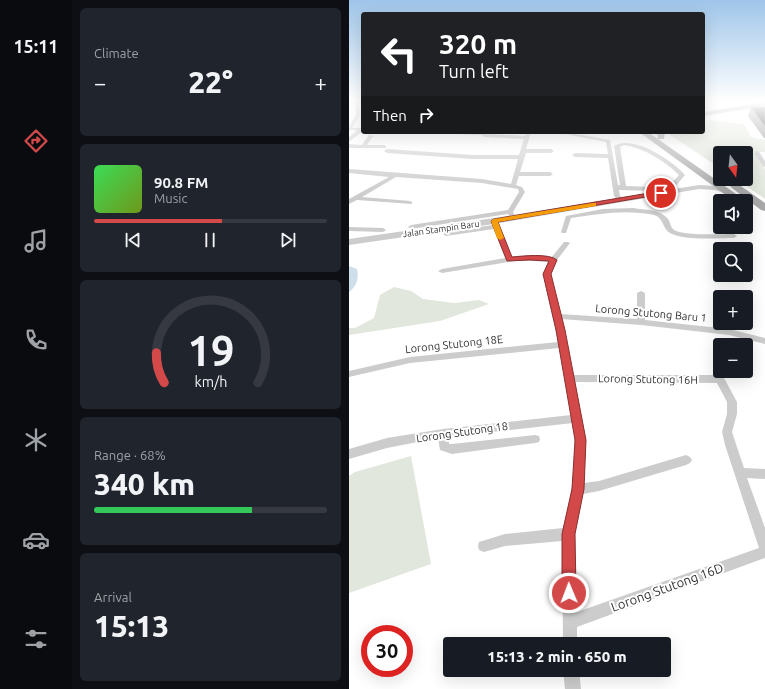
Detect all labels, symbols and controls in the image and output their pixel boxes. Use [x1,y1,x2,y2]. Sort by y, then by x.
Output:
icon: left [373,28,425,80]
text: 320 m [439,28,517,59]
text: 15:11 [13,36,59,56]
text: Climate [94,46,139,60]
text: Turn left [439,61,509,81]
text: 22° [188,65,233,99]
text: − [94,70,106,95]
text: + [315,70,327,95]
icon: right [415,104,437,126]
text: Then [373,107,407,124]
icon: directions [22,127,50,155]
north arrow [713,146,753,186]
map controls [713,146,753,378]
text: 90.8 FM [154,174,208,191]
pin [644,176,678,210]
icon: arrive [650,182,672,204]
text: Music [154,191,188,205]
button: sound [713,194,753,234]
street label: Jalan Stampin Baru [402,219,480,239]
icon: music [22,227,50,255]
icon: previous [122,229,144,251]
icon: pause [199,229,221,251]
icon: next [277,229,299,251]
button: search [713,242,753,282]
button: + [713,290,753,330]
street label: Lorong Stutong Baru 1 [595,302,707,324]
icon: phone [22,326,50,354]
text: 19 [187,326,234,373]
street label: Lorong Stutong 18E [404,333,504,355]
button: − [713,338,753,378]
street label: Lorong Stutong 16H [598,372,698,386]
text: km/h [194,373,227,389]
street label: Lorong Stutong 18 [415,420,509,444]
icon: climate [22,426,50,454]
text: Range · 68% [94,448,166,462]
text: 340 km [94,467,195,501]
icon: car [22,526,50,554]
street label: Lorong Stutong 16D [609,560,725,614]
position arrow [548,572,590,614]
text: Arrival [94,590,132,604]
text: 15:13 [94,609,169,643]
icon: filters [22,625,50,653]
speed limit sign: 30 [361,625,413,677]
text: 15:13 · 2 min · 650 m [487,648,627,665]

